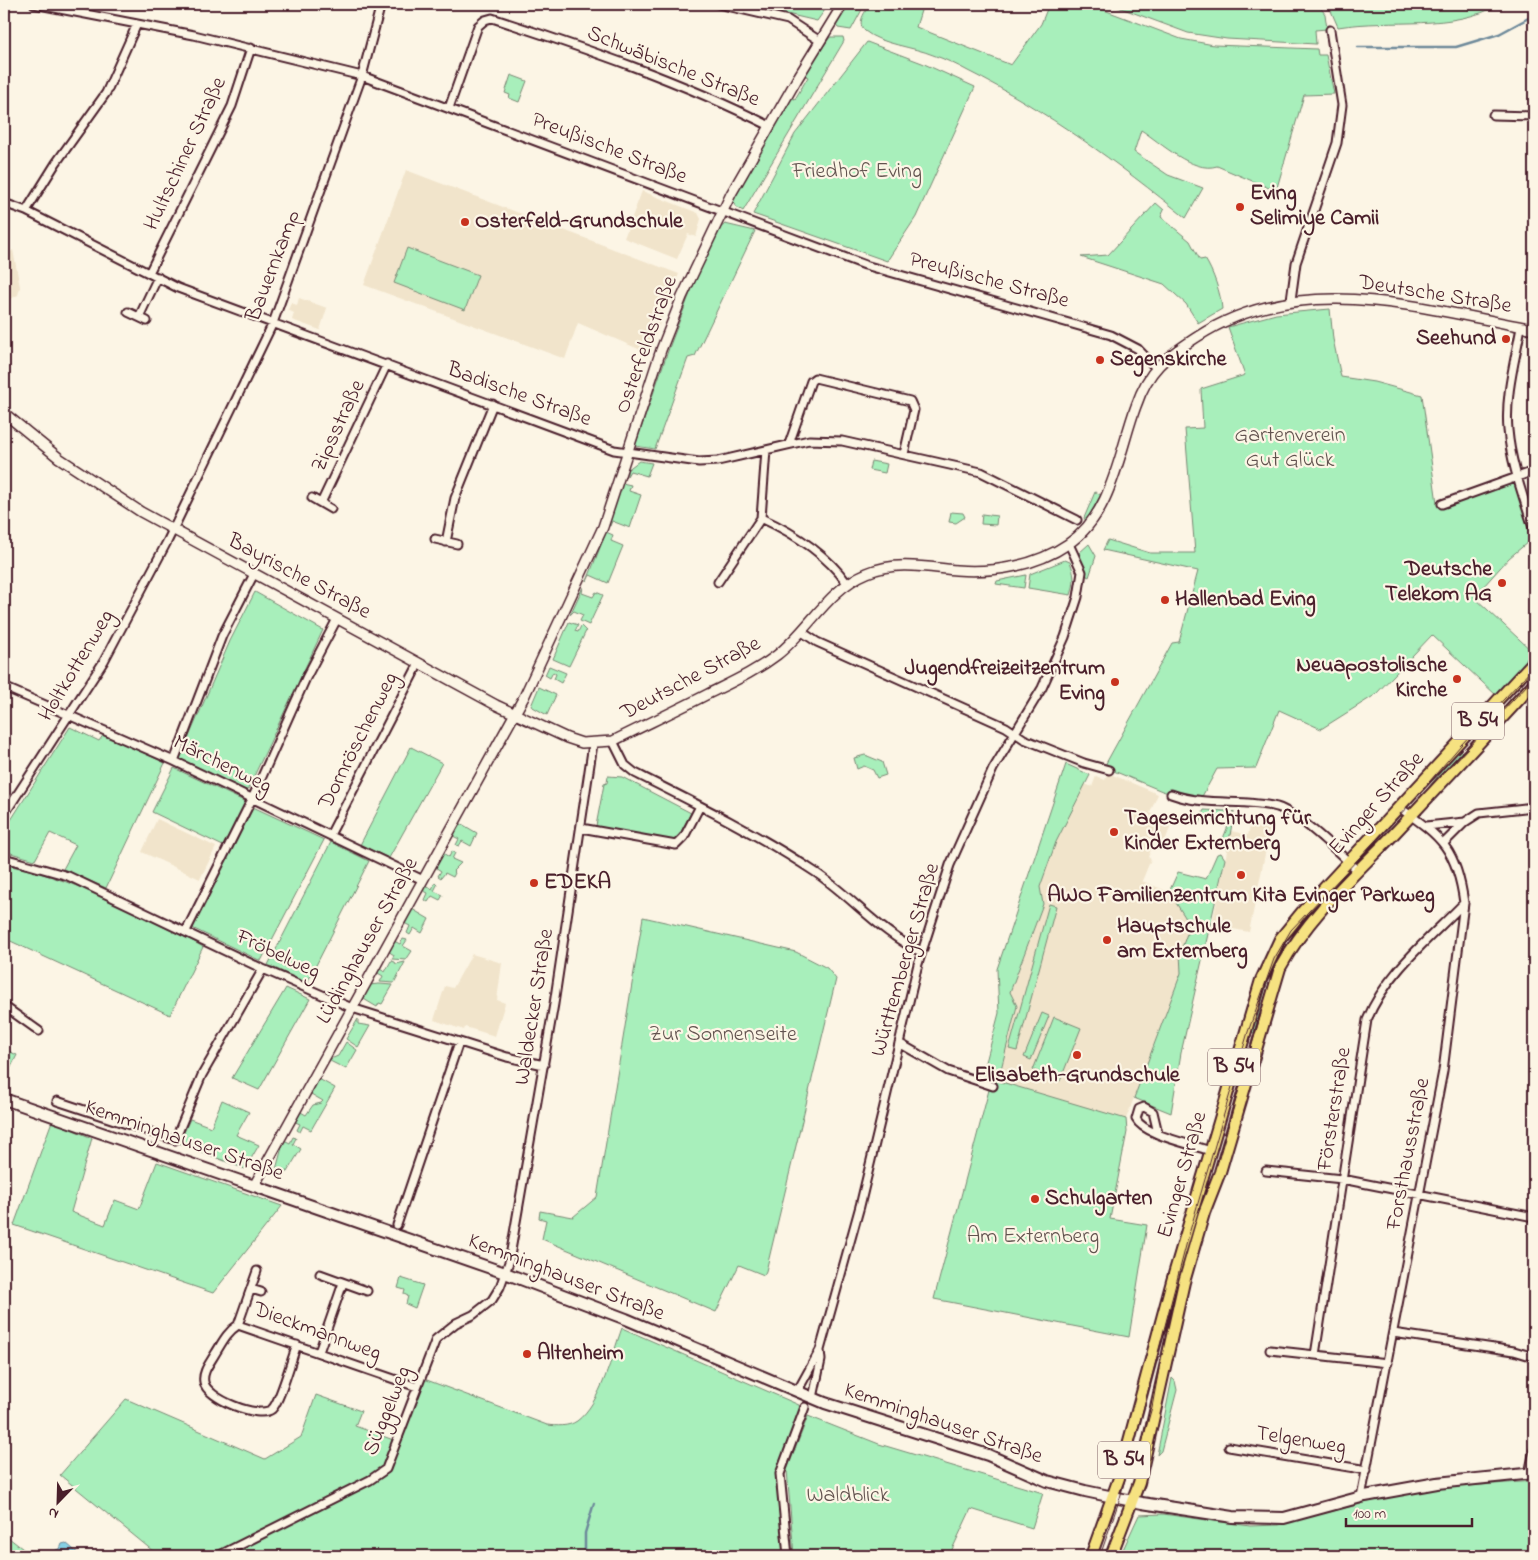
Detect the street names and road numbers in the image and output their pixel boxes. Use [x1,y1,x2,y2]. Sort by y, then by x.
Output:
street label: Schwäbische Straße [582,18,764,116]
street label: Hultschiner Straße [136,72,236,236]
street label: Preußische Straße [527,105,692,193]
street label: Bauernkamp [238,205,310,327]
street label: Preußische Straße [905,244,1073,318]
street label: Deutsche Straße [1355,267,1514,323]
street label: Osterfeldstraße [607,272,687,418]
street label: Badische Straße [441,354,596,436]
street label: Zipsstraße [304,375,374,477]
street label: Bayrische Straße [220,525,376,629]
street label: Holtkottenweg [31,604,124,729]
street label: Deutsche Straße [615,629,767,730]
street label: Dornröschenweg [310,667,408,816]
road number: B 54 [1452,702,1504,739]
street label: Märchenweg [167,727,277,804]
street label: Evinger Straße [1322,745,1433,864]
street label: Lüdinghauser Straße [309,851,428,1031]
street label: Württemberger Straße [863,859,950,1061]
street label: Fröbelweg [229,921,325,989]
street label: Waldecker Straße [507,926,563,1088]
street label: Försterstraße [1309,1045,1361,1174]
road number: B 54 [1208,1048,1260,1086]
street label: Forsthausstraße [1378,1075,1439,1234]
street label: Kemminghauser Straße [80,1092,288,1191]
street label: Evinger Straße [1150,1108,1217,1242]
street label: Kemminghauser Straße [463,1226,669,1331]
street label: Dieckmannweg [247,1294,386,1371]
street label: Süggelweg [356,1361,421,1461]
street label: Kemminghauser Straße [839,1375,1047,1474]
street label: Telgenweg [1253,1418,1349,1465]
road number: B 54 [1098,1442,1150,1478]

